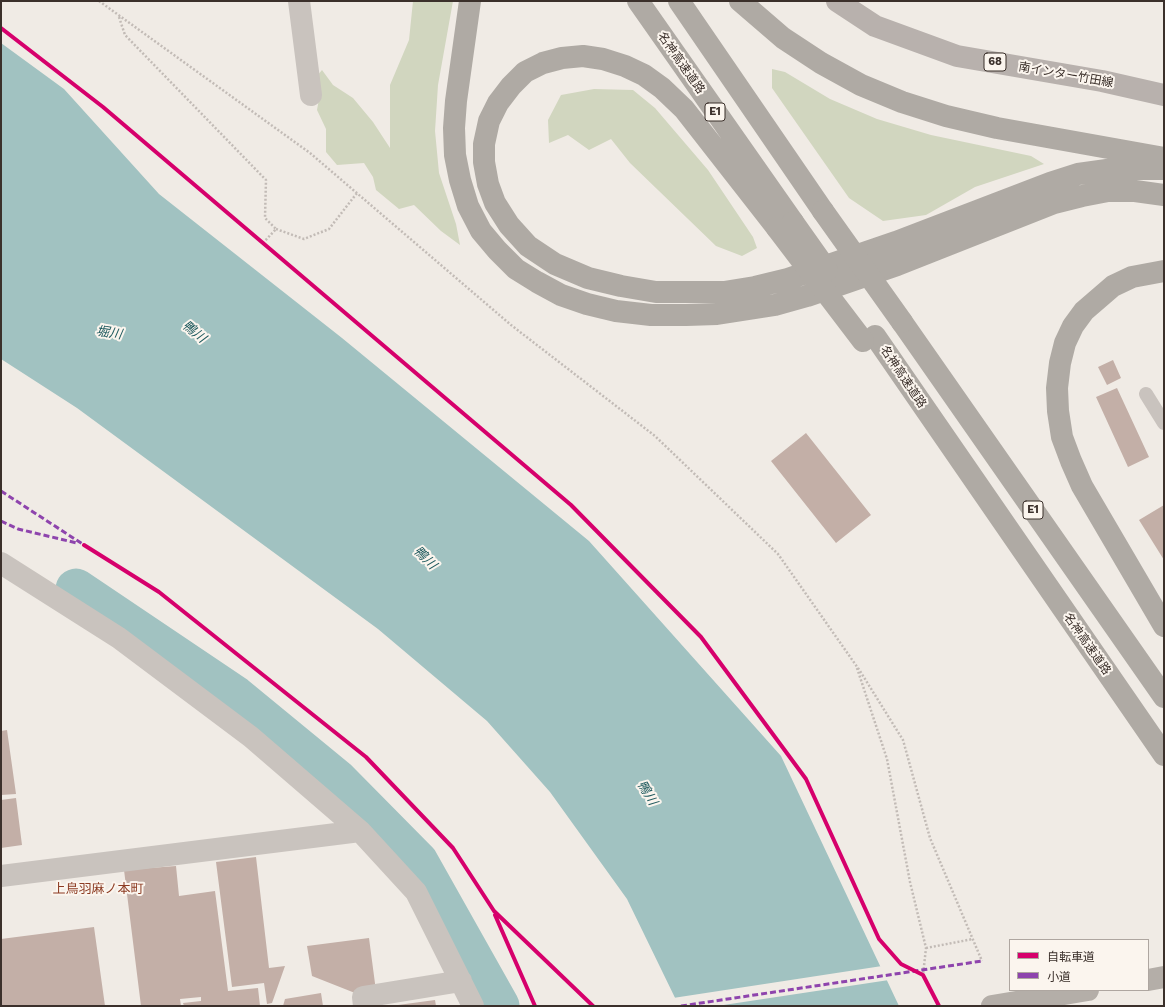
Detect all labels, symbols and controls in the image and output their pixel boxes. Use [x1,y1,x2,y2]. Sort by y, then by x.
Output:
street label: 名神高速道路 [654,29,708,97]
road number: 68 [984,53,1006,71]
street label: 南インター竹田線 [1017,60,1115,90]
road number: E1 [705,103,725,121]
water label: 鴨川 [179,318,209,346]
water label: 堀川 [95,323,123,343]
street label: 名神高速道路 [877,343,929,411]
road number: E1 [1023,501,1043,519]
water label: 鴨川 [410,543,440,573]
street label: 名神高速道路 [1060,610,1114,678]
water label: 鴨川 [634,778,660,808]
district label: 上鳥羽麻ノ本町 [53,881,143,897]
legend [1009,939,1149,991]
text: 自転車道 [1047,950,1095,964]
text: 小道 [1047,970,1071,984]

